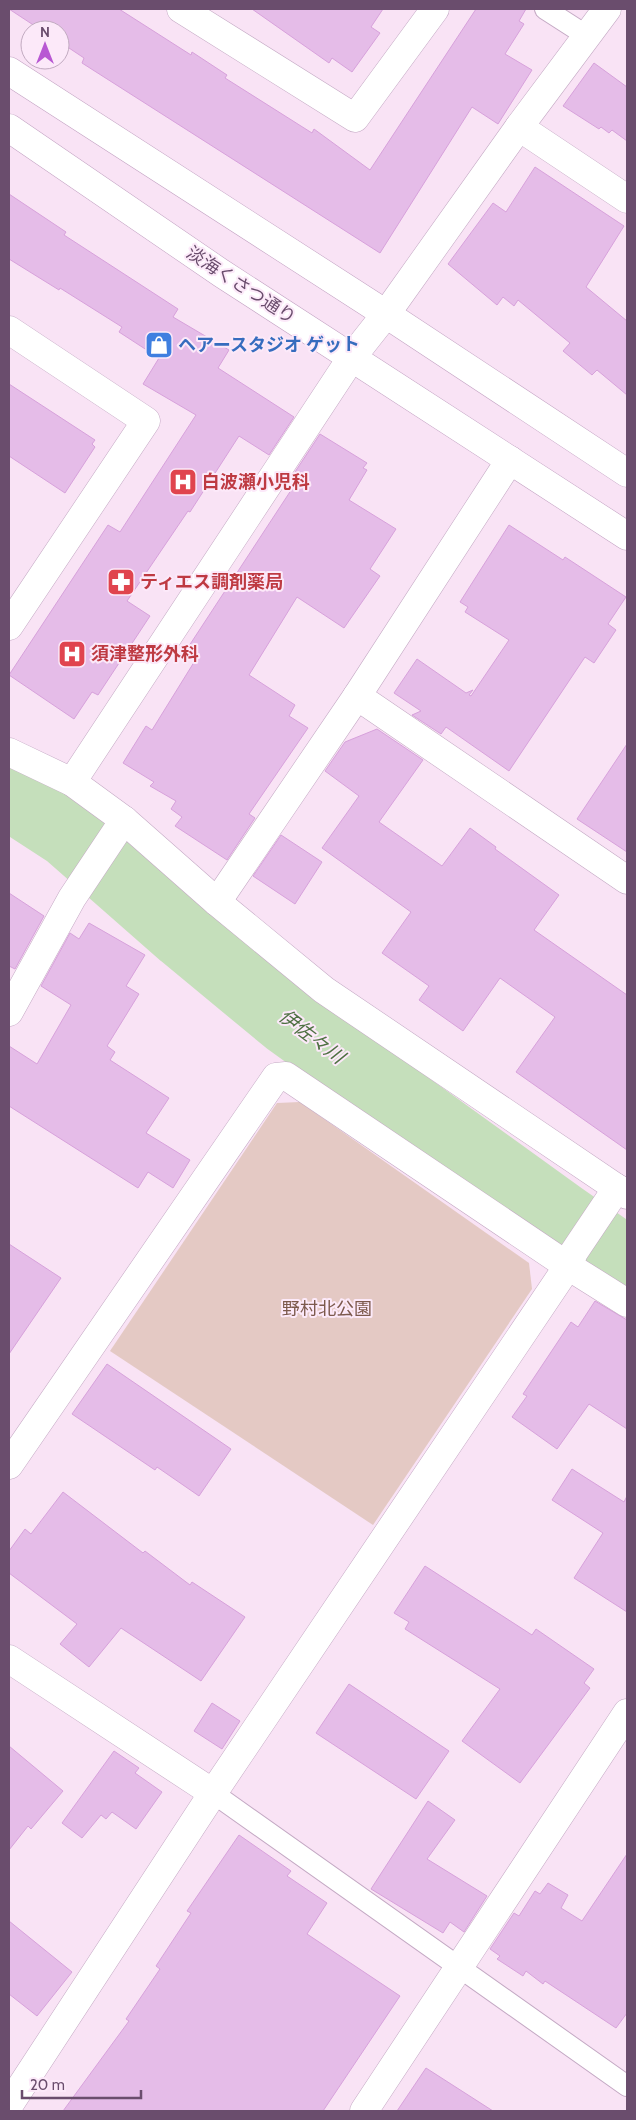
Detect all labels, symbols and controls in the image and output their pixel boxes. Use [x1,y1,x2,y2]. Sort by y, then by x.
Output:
north arrow [20,20,70,70]
text: N [40,23,50,41]
street label: 淡海くさつ通り [182,241,300,329]
shop icon: ヘアースタジオ ゲット [144,330,174,360]
place label: ヘアースタジオ ゲット [178,334,360,356]
hospital icon: 白波瀬小児科 [168,467,198,497]
place label: 白波瀬小児科 [202,471,310,493]
pharmacy icon: ティエス調剤薬局 [106,567,136,597]
place label: ティエス調剤薬局 [140,571,283,593]
hospital icon: 須津整形外科 [57,639,87,669]
place label: 須津整形外科 [91,643,199,665]
water label: 伊佐々川 [274,1004,351,1070]
park label: 野村北公園 [282,1298,372,1320]
scale bar [22,2068,141,2100]
text: 20 m [30,2076,65,2094]

